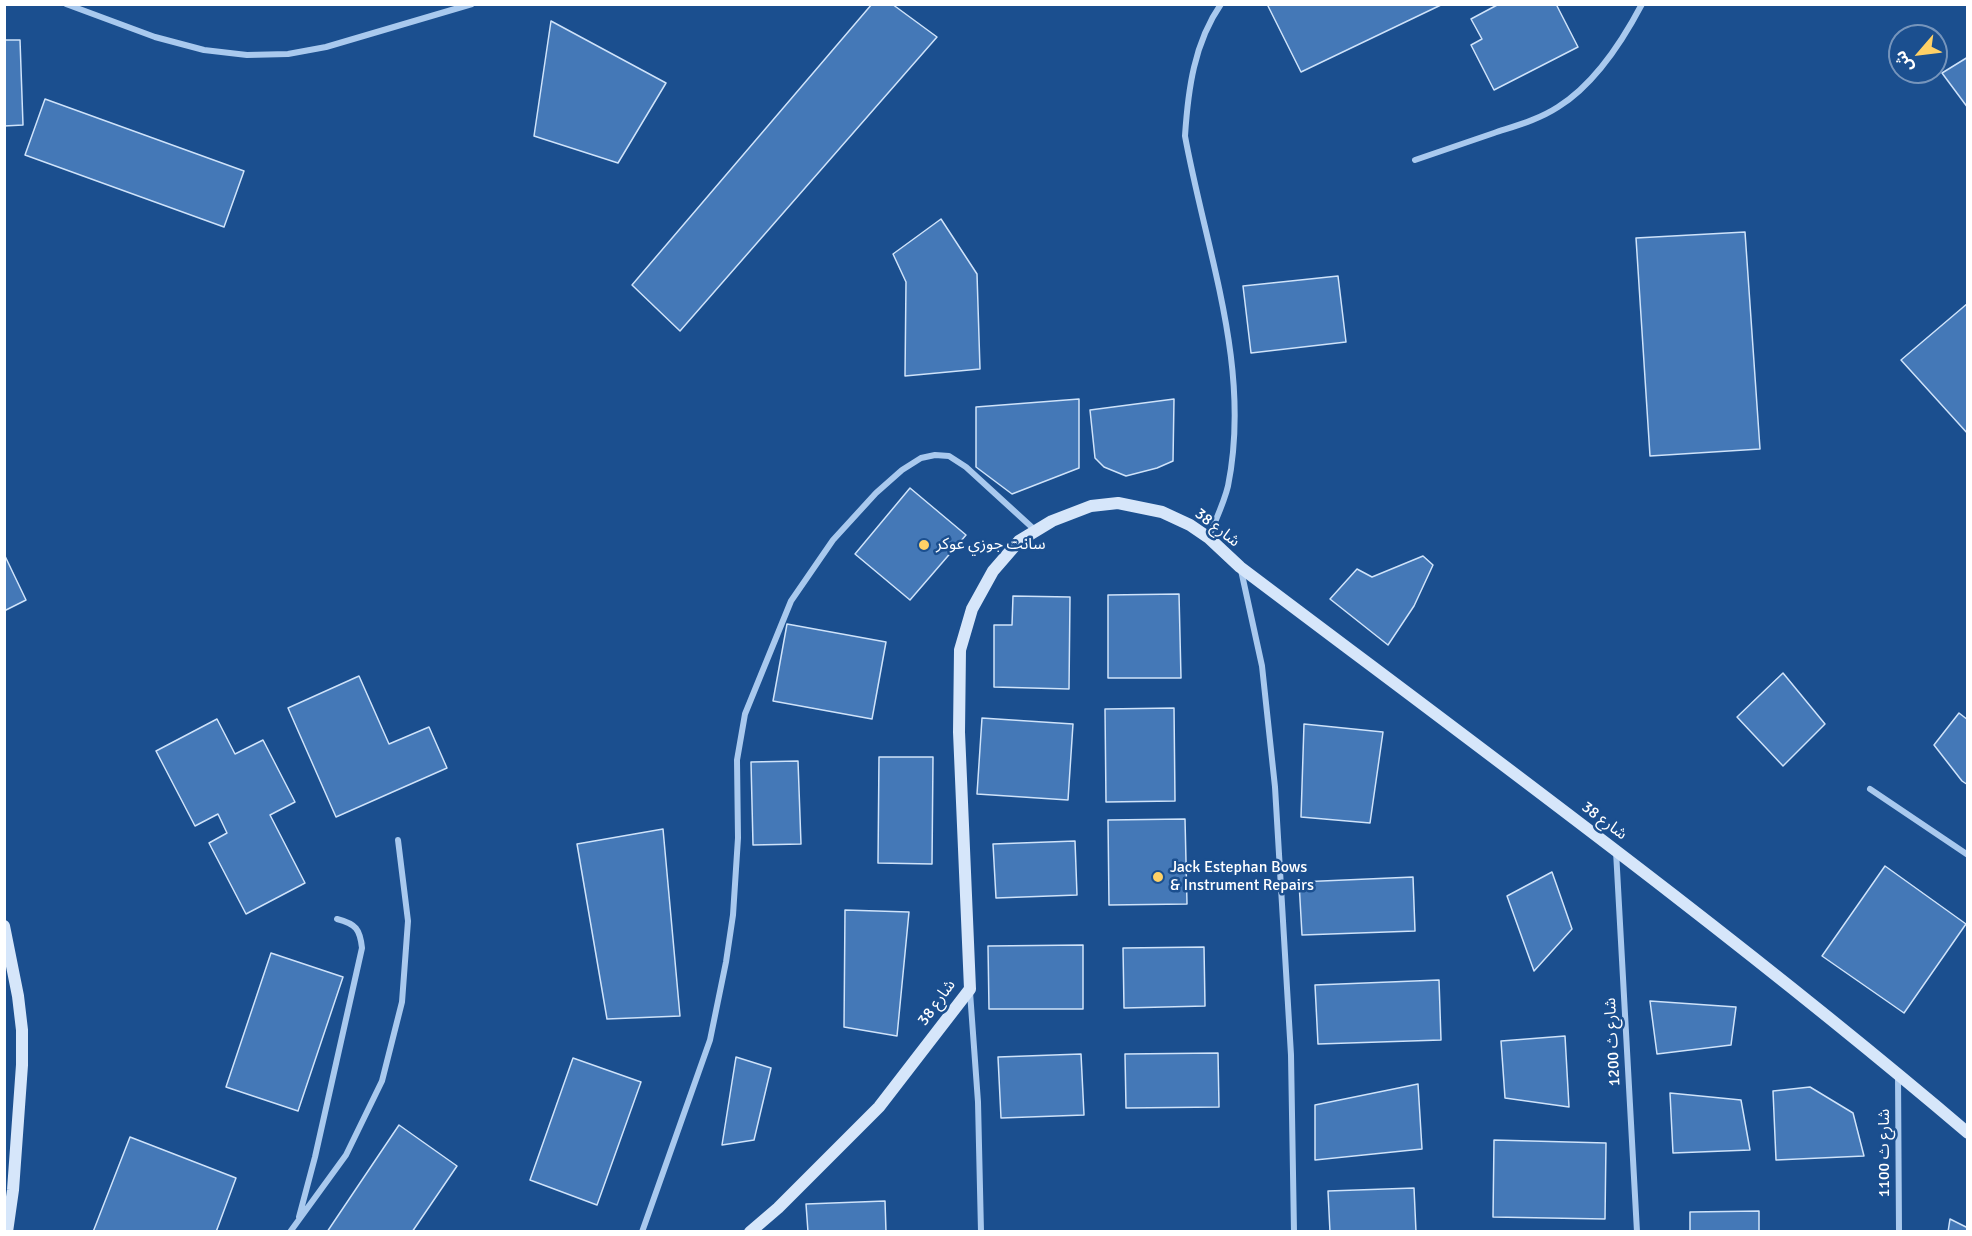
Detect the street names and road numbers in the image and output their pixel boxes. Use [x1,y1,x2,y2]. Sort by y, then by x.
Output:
street label: شارع 38 [1191,504,1243,552]
street label: شارع 38 [1577,798,1631,844]
street label: شارع 38 [914,976,960,1030]
street label: شارع ث 1200 [1601,997,1625,1087]
street label: شارع ث 1100 [1875,1109,1895,1197]

